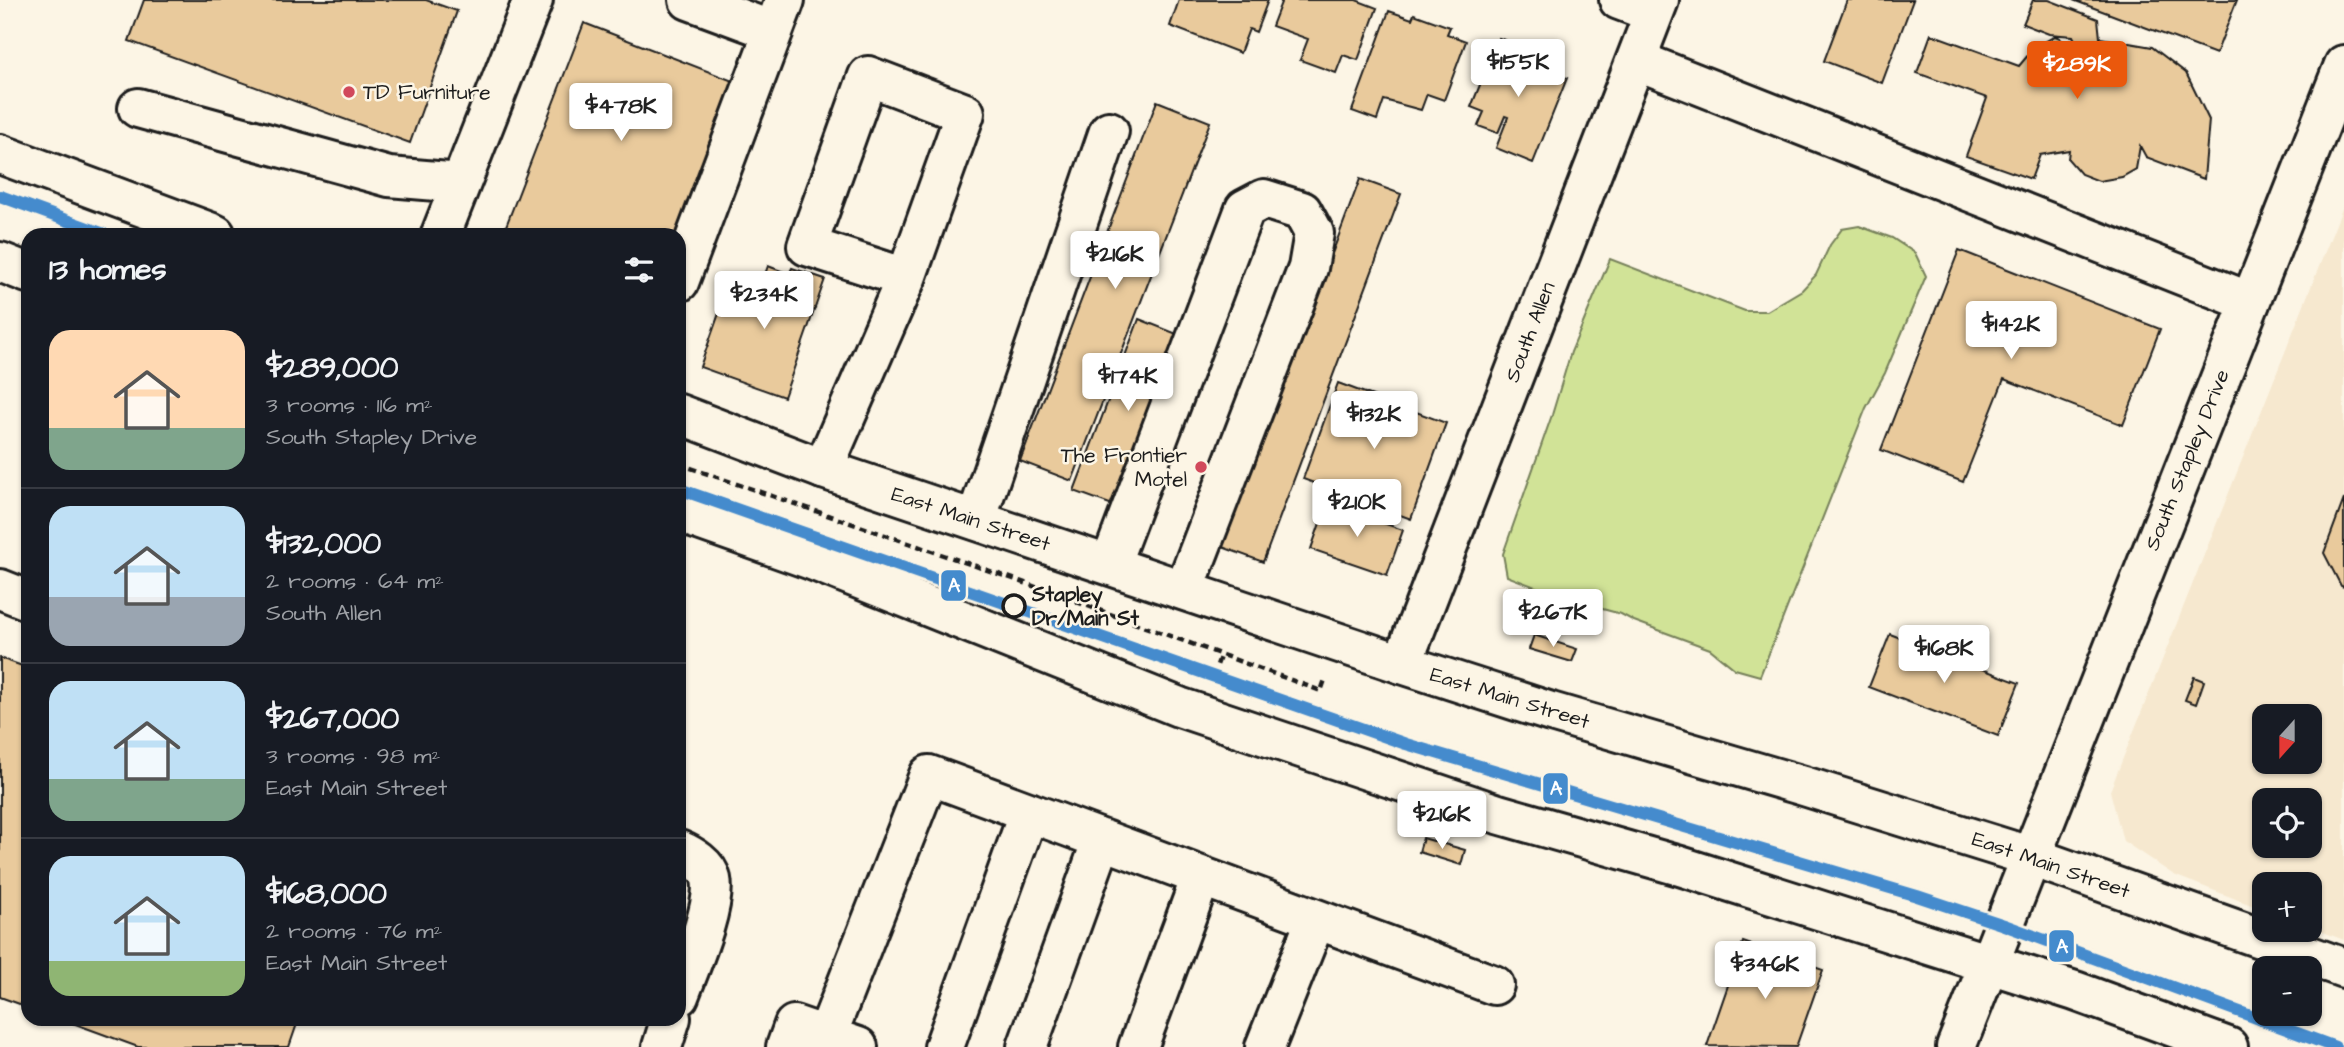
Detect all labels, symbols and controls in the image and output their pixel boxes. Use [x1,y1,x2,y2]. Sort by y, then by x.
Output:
pin: $155K [1469,40,1567,99]
pin: $289K [2028,42,2126,101]
text: $155K [1487,46,1549,78]
text: $289K [2043,48,2111,80]
place label: TD Furniture [363,78,491,107]
pin: $478K [572,83,670,143]
marker: TD Furniture [341,84,357,100]
text: $478K [585,90,657,122]
pin: $216K [1066,232,1164,291]
text: $216K [1086,238,1144,270]
text: 13 homes [49,249,166,291]
icon: filters [620,251,658,289]
pin: $234K [715,272,813,331]
text: $234K [730,278,798,310]
street label: South Allen [1498,278,1562,386]
pin: $142K [1962,302,2060,361]
text: $142K [1982,308,2040,340]
text: $289,000 [266,347,399,389]
pin: $174K [1079,354,1177,413]
icon: home [105,358,189,442]
text: $174K [1098,360,1158,392]
street label: South Stapley Drive [2137,365,2238,556]
text: 3 rooms · 116 m² [266,389,433,421]
pin: $132K [1325,392,1423,451]
text: $132K [1347,398,1401,430]
text: South Stapley Drive [266,421,477,453]
place label: The Frontier Motel [1061,441,1187,494]
marker: The Frontier Motel [1193,459,1209,475]
street label: East Main Street [888,480,1055,559]
pin: $210K [1308,480,1406,539]
text: $210K [1328,486,1386,518]
text: $132,000 [266,523,381,565]
icon: home [105,534,189,618]
text: 2 rooms · 64 m² [266,565,444,597]
line badge: A [940,569,967,602]
text: A [948,573,961,600]
place label: Stapley Dr/Main St [1031,580,1139,633]
pin: $267K [1504,590,1602,649]
marker: Stapley Dr/Main St [1002,594,1026,618]
text: $267K [1519,596,1587,628]
text: South Allen [266,597,381,629]
pin: $168K [1895,626,1993,685]
text: $168K [1914,632,1974,664]
street label: East Main Street [1427,660,1594,736]
text: $267,000 [266,698,399,740]
north arrow [2252,704,2322,774]
map controls [2252,704,2322,1026]
icon: home [105,709,189,793]
text: 3 rooms · 98 m² [266,740,440,772]
text: East Main Street [266,772,447,804]
line badge: A [1542,772,1569,805]
text: A [1550,776,1563,803]
button: locate [2252,788,2322,858]
pin: $216K [1393,792,1491,851]
text: $216K [1413,798,1471,830]
street label: East Main Street [1968,824,2134,906]
button: + [2252,872,2322,942]
text: $168,000 [266,873,387,915]
icon: home [105,884,189,968]
text: 2 rooms · 76 m² [266,915,442,947]
line badge: A [2048,929,2075,963]
text: A [2056,934,2069,961]
pin: $346K [1716,942,1814,1001]
text: East Main Street [266,947,447,979]
text: $346K [1731,948,1799,980]
button: − [2252,956,2322,1026]

